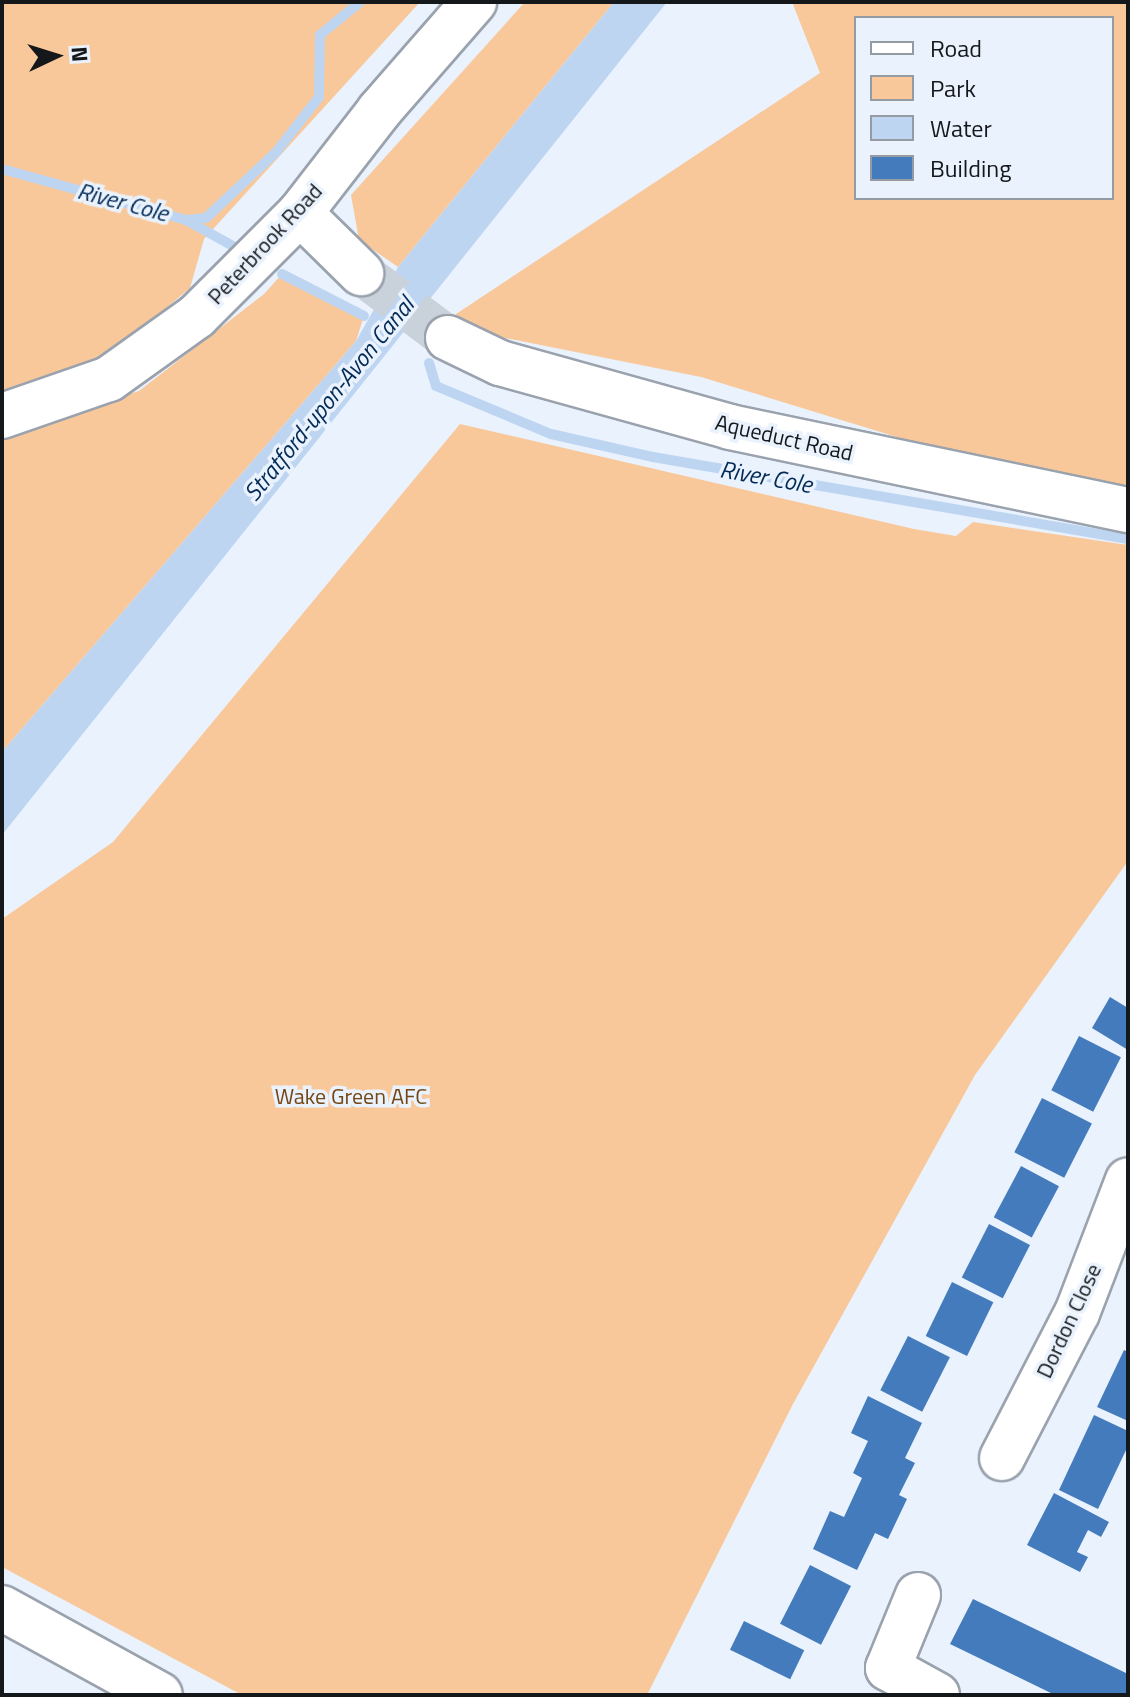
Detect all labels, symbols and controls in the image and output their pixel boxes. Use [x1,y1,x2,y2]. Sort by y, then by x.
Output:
north arrow [16,16,96,96]
legend [854,16,1114,200]
text: Road [930,30,982,66]
text: N [62,46,97,63]
text: Park [930,70,976,106]
text: Water [930,110,992,146]
text: Building [930,150,1012,186]
water label: River Cole [74,176,172,228]
street label: Peterbrook Road [202,178,328,310]
water label: Stratford-upon-Avon Canal [238,291,420,507]
street label: Aqueduct Road [713,409,855,467]
water label: River Cole [718,455,814,499]
park label: Wake Green AFC [275,1084,427,1110]
street label: Dordon Close [1031,1260,1107,1382]

